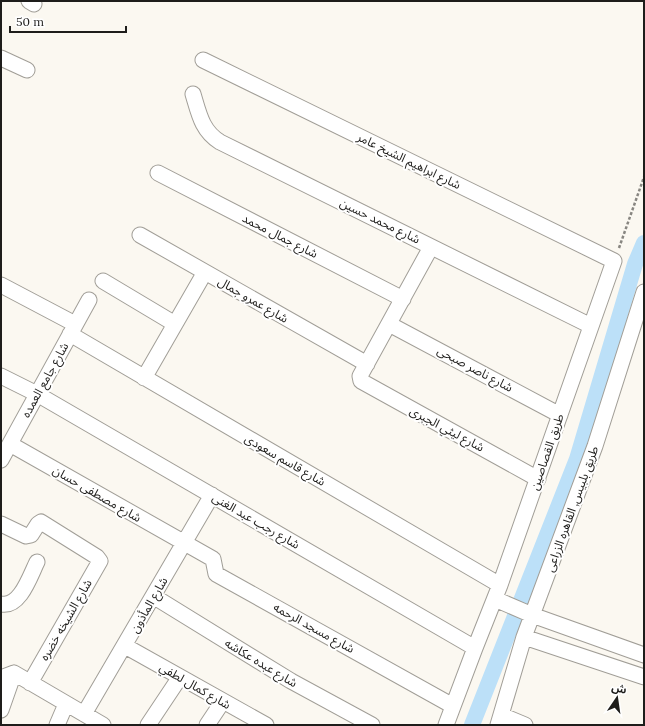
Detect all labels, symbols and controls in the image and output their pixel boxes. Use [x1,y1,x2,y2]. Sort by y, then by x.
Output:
scale bar [10,8,126,34]
text: 50 m [16,14,44,29]
street label: شارع ابراهيم الشيخ عامر [353,129,463,194]
street label: شارع محمد حسين [337,195,423,248]
street label: شارع جمال محمد [239,210,321,263]
street label: شارع عمرو جمال [214,273,291,327]
street label: شارع جامع العمده [18,340,73,421]
street label: شارع ناصر صبحى [434,342,516,397]
street label: شارع ليثي الجبرى [406,403,487,457]
street label: طريق القصاصين [526,412,568,492]
street label: شارع قاسم سعودى [241,430,328,491]
street label: طريق بلبيس, القاهره الزراعى [542,444,602,574]
street label: شارع مصطفى حسان [49,462,144,527]
street label: شارع رجب عبد الغنى [209,489,303,553]
street label: شارع المأذون [127,574,172,636]
street label: شارع الشيخه خضره [36,576,97,664]
street label: شارع مسجد الرحمه [270,599,357,658]
street label: شارع عبده عكاشه [221,635,300,692]
street label: شارع كمال لطفي [156,659,234,714]
north arrow [597,678,637,718]
text: ش [610,680,628,697]

